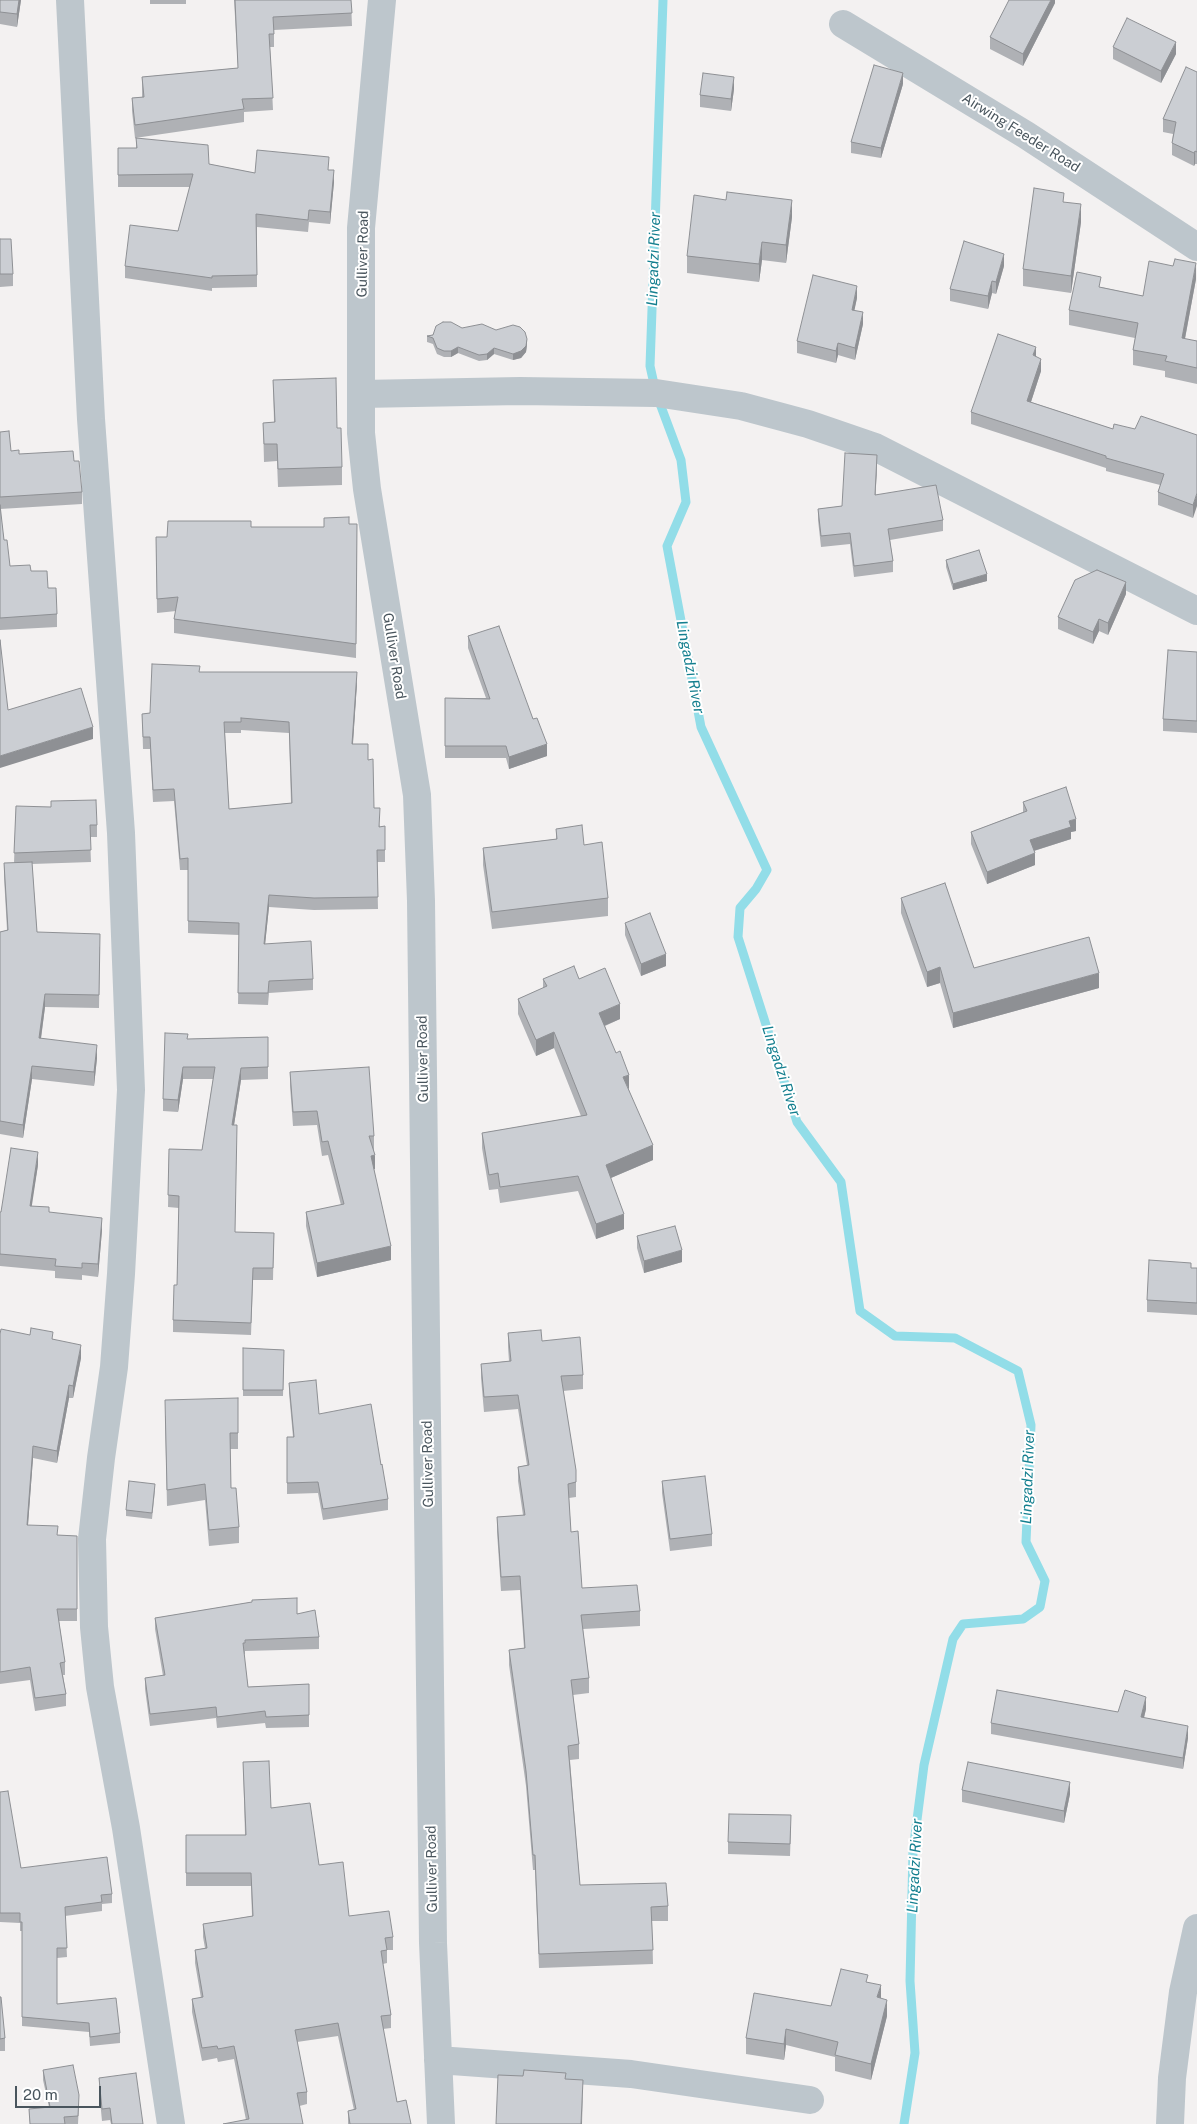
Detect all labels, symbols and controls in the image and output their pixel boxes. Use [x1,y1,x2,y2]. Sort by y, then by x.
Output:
street label: Airwing Feeder Road [959,90,1083,176]
street label: Gulliver Road [354,210,372,298]
water label: Lingadzi River [643,212,665,306]
street label: Gulliver Road [379,612,409,700]
water label: Lingadzi River [672,619,708,715]
street label: Gulliver Road [414,1015,432,1103]
water label: Lingadzi River [758,1023,804,1119]
street label: Gulliver Road [419,1420,437,1508]
water label: Lingadzi River [1017,1430,1039,1524]
water label: Lingadzi River [904,1818,926,1914]
street label: Gulliver Road [423,1825,441,1913]
scale bar [18,2076,104,2108]
text: 20 m [23,2086,58,2103]

